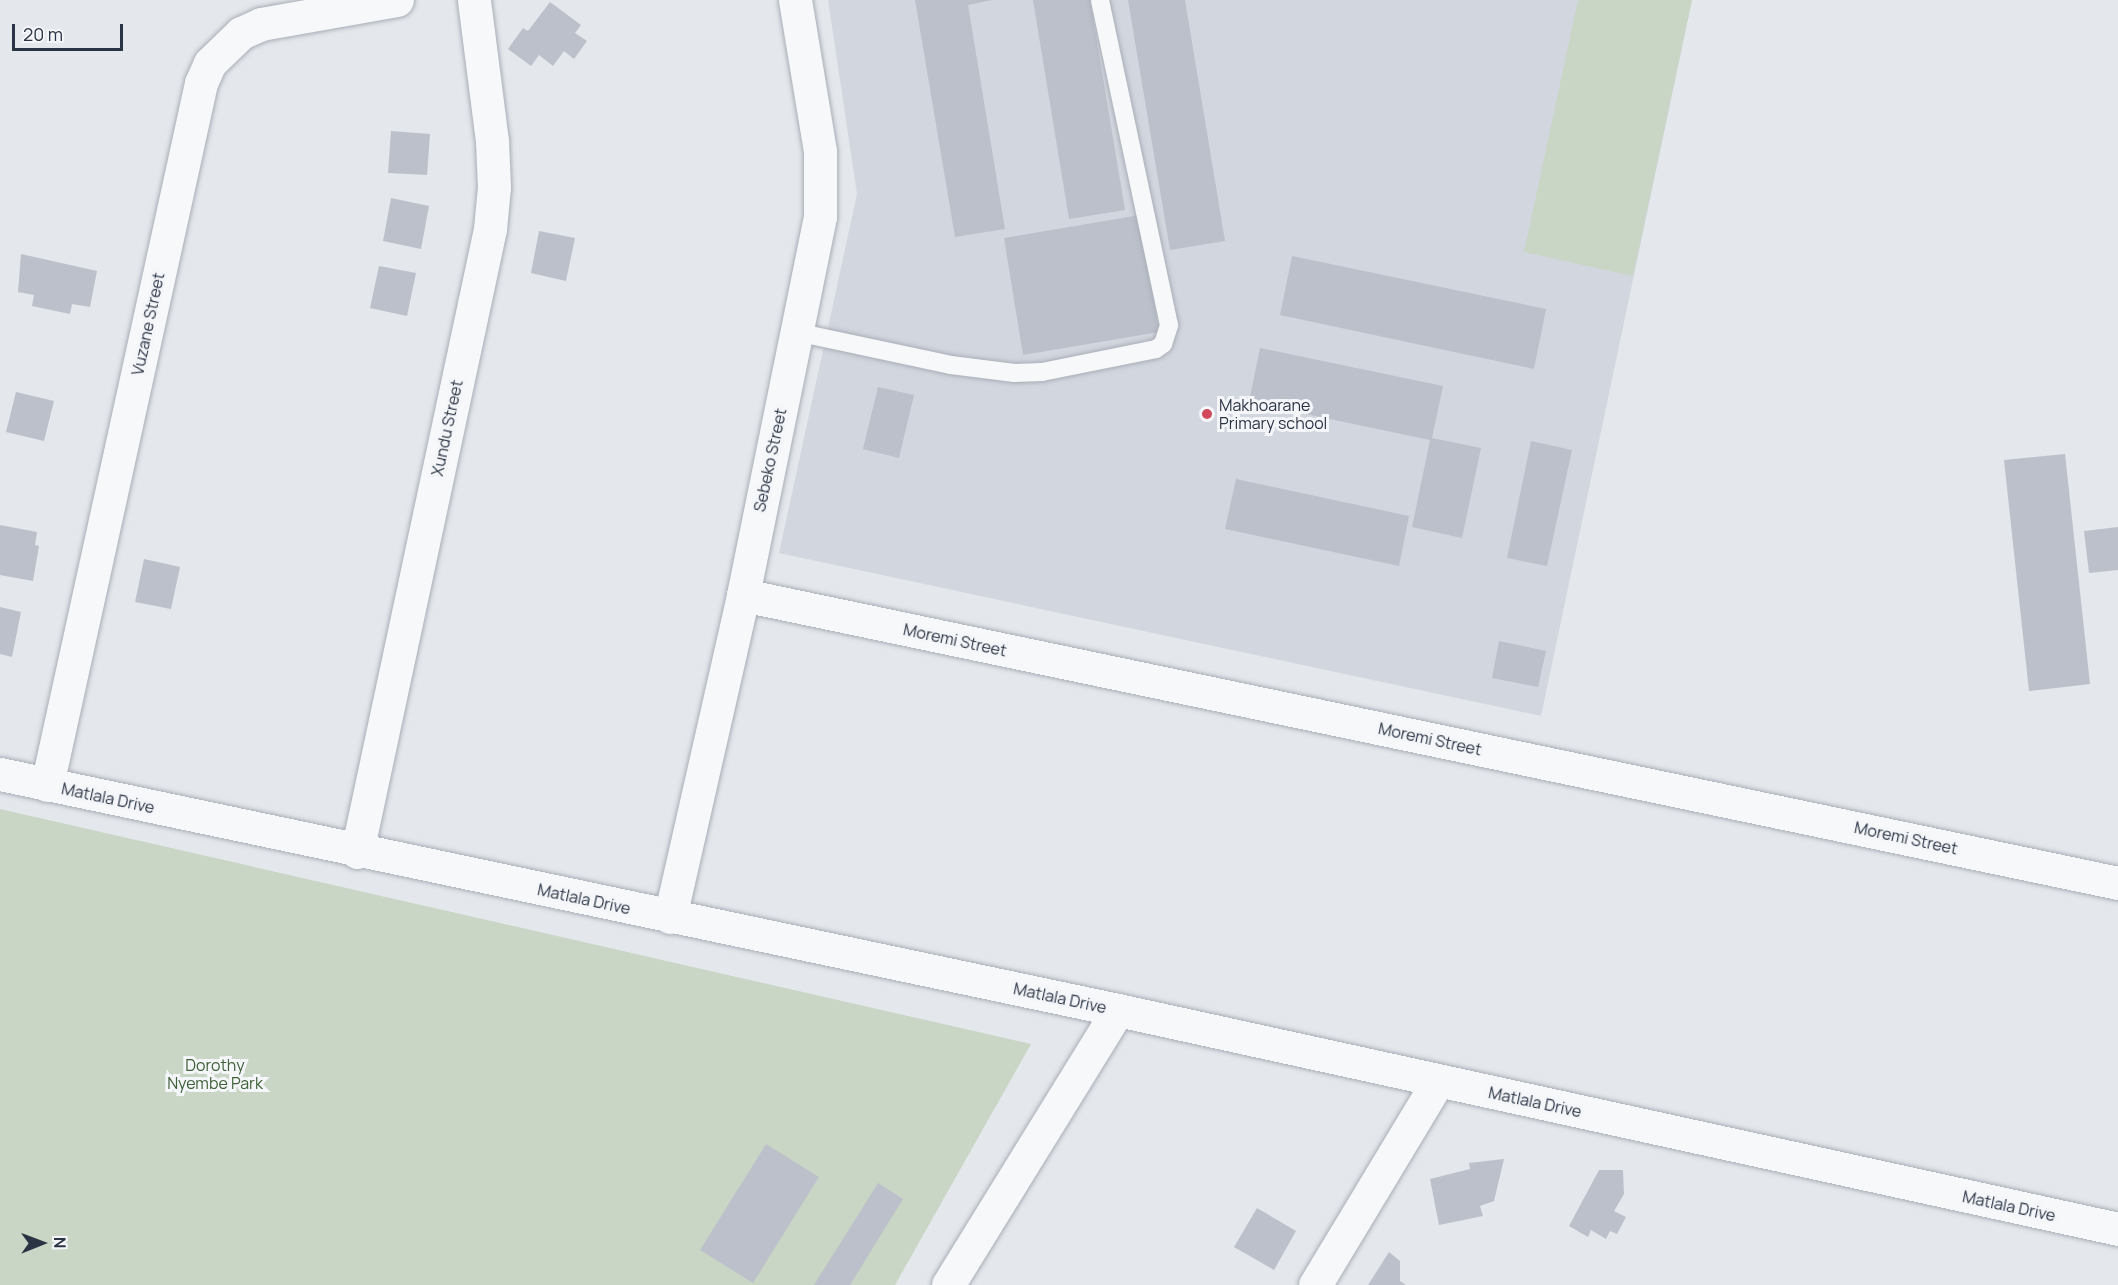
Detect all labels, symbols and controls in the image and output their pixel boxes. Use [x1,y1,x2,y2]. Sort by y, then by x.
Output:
scale bar [15,12,126,50]
text: 20 m [23,22,63,46]
street label: Vuzane Street [128,271,168,377]
street label: Xundu Street [427,378,467,478]
place label: Makhoarane Primary school [1219,395,1327,433]
street label: Sebeko Street [750,406,790,514]
marker: Makhoarane Primary school [1200,407,1214,421]
street label: Moremi Street [902,620,1008,660]
street label: Moremi Street [1377,719,1483,759]
street label: Matlala Drive [60,779,156,817]
street label: Moremi Street [1853,818,1959,858]
street label: Matlala Drive [536,880,632,918]
street label: Matlala Drive [1012,979,1108,1017]
park label: Dorothy Nyembe Park [167,1055,263,1093]
street label: Matlala Drive [1487,1083,1583,1121]
street label: Matlala Drive [1961,1187,2057,1225]
north arrow [12,1213,72,1273]
text: N [49,1237,71,1249]

